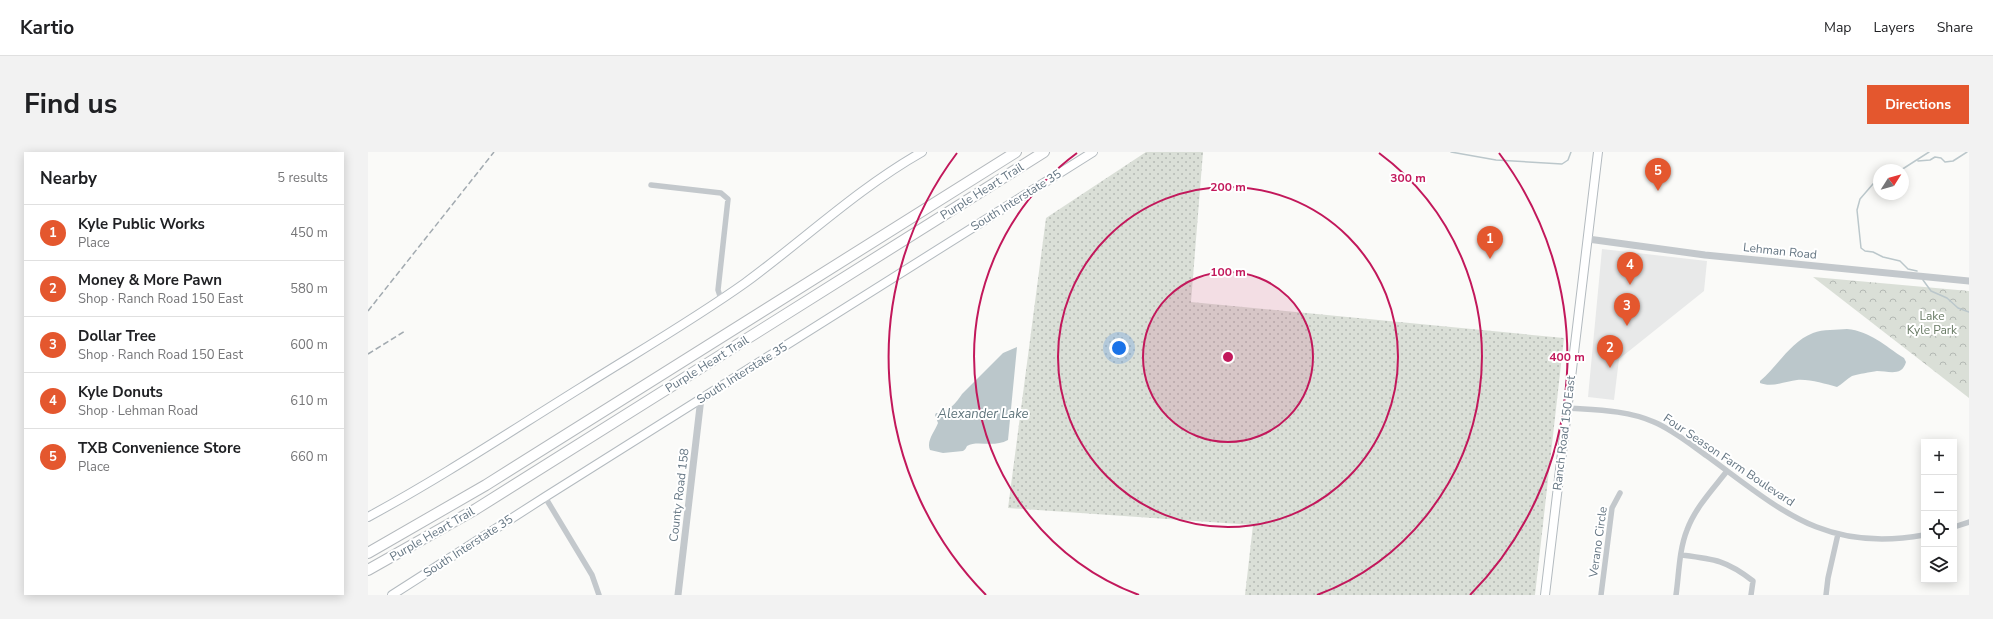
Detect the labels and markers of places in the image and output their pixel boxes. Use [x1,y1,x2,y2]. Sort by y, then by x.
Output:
pin: 5 [1645,158,1671,191]
pin: 1 [1477,226,1503,259]
pin: 4 [1617,252,1643,285]
pin: 3 [1614,293,1640,326]
pin: 2 [1597,335,1623,368]
centre of rings [1221,350,1235,364]

